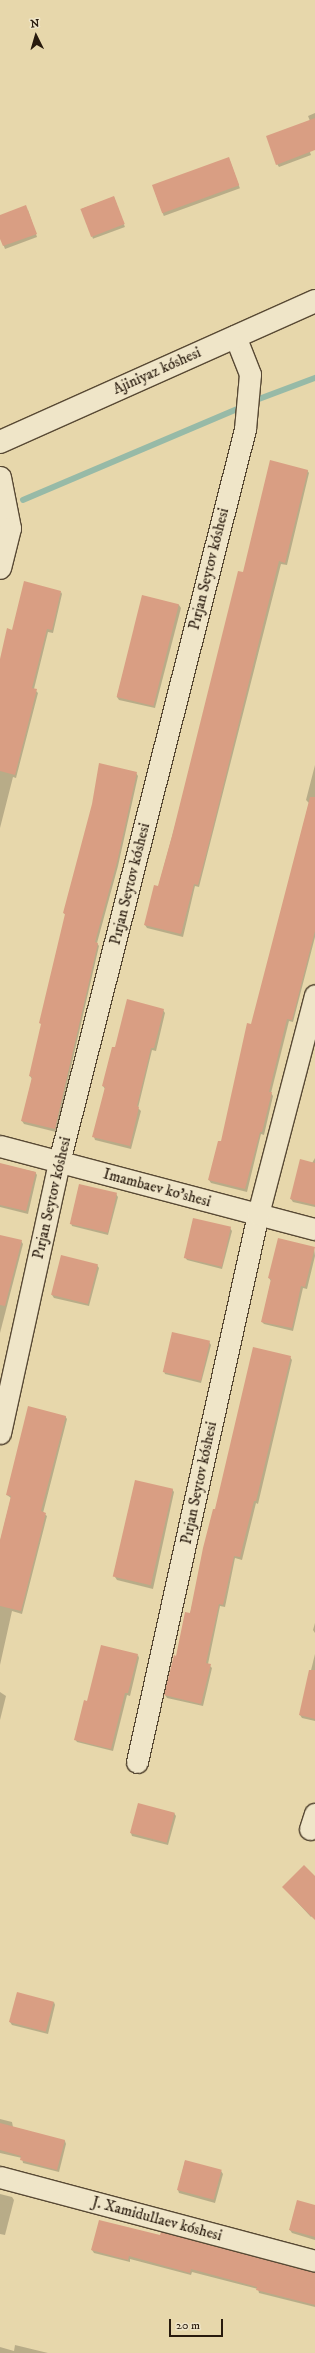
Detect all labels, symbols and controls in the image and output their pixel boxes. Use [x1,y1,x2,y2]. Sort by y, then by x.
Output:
north arrow [16,16,56,56]
text: N [30,17,40,31]
street label: Ajiniyaz kóshesi [110,344,204,398]
street label: Pırjan Seytov kóshesi [185,506,233,632]
street label: Pırjan Seytov kóshesi [106,821,154,947]
street label: Pırjan Seytov kóshesi [29,1135,75,1261]
street label: Imambaev ko'shesi [101,1165,213,1211]
street label: Pırjan Seytov kóshesi [177,1420,221,1546]
street label: J. Xamidullaev kóshesi [90,2193,224,2245]
scale bar [171,2311,225,2337]
text: 20 m [176,2318,200,2333]

